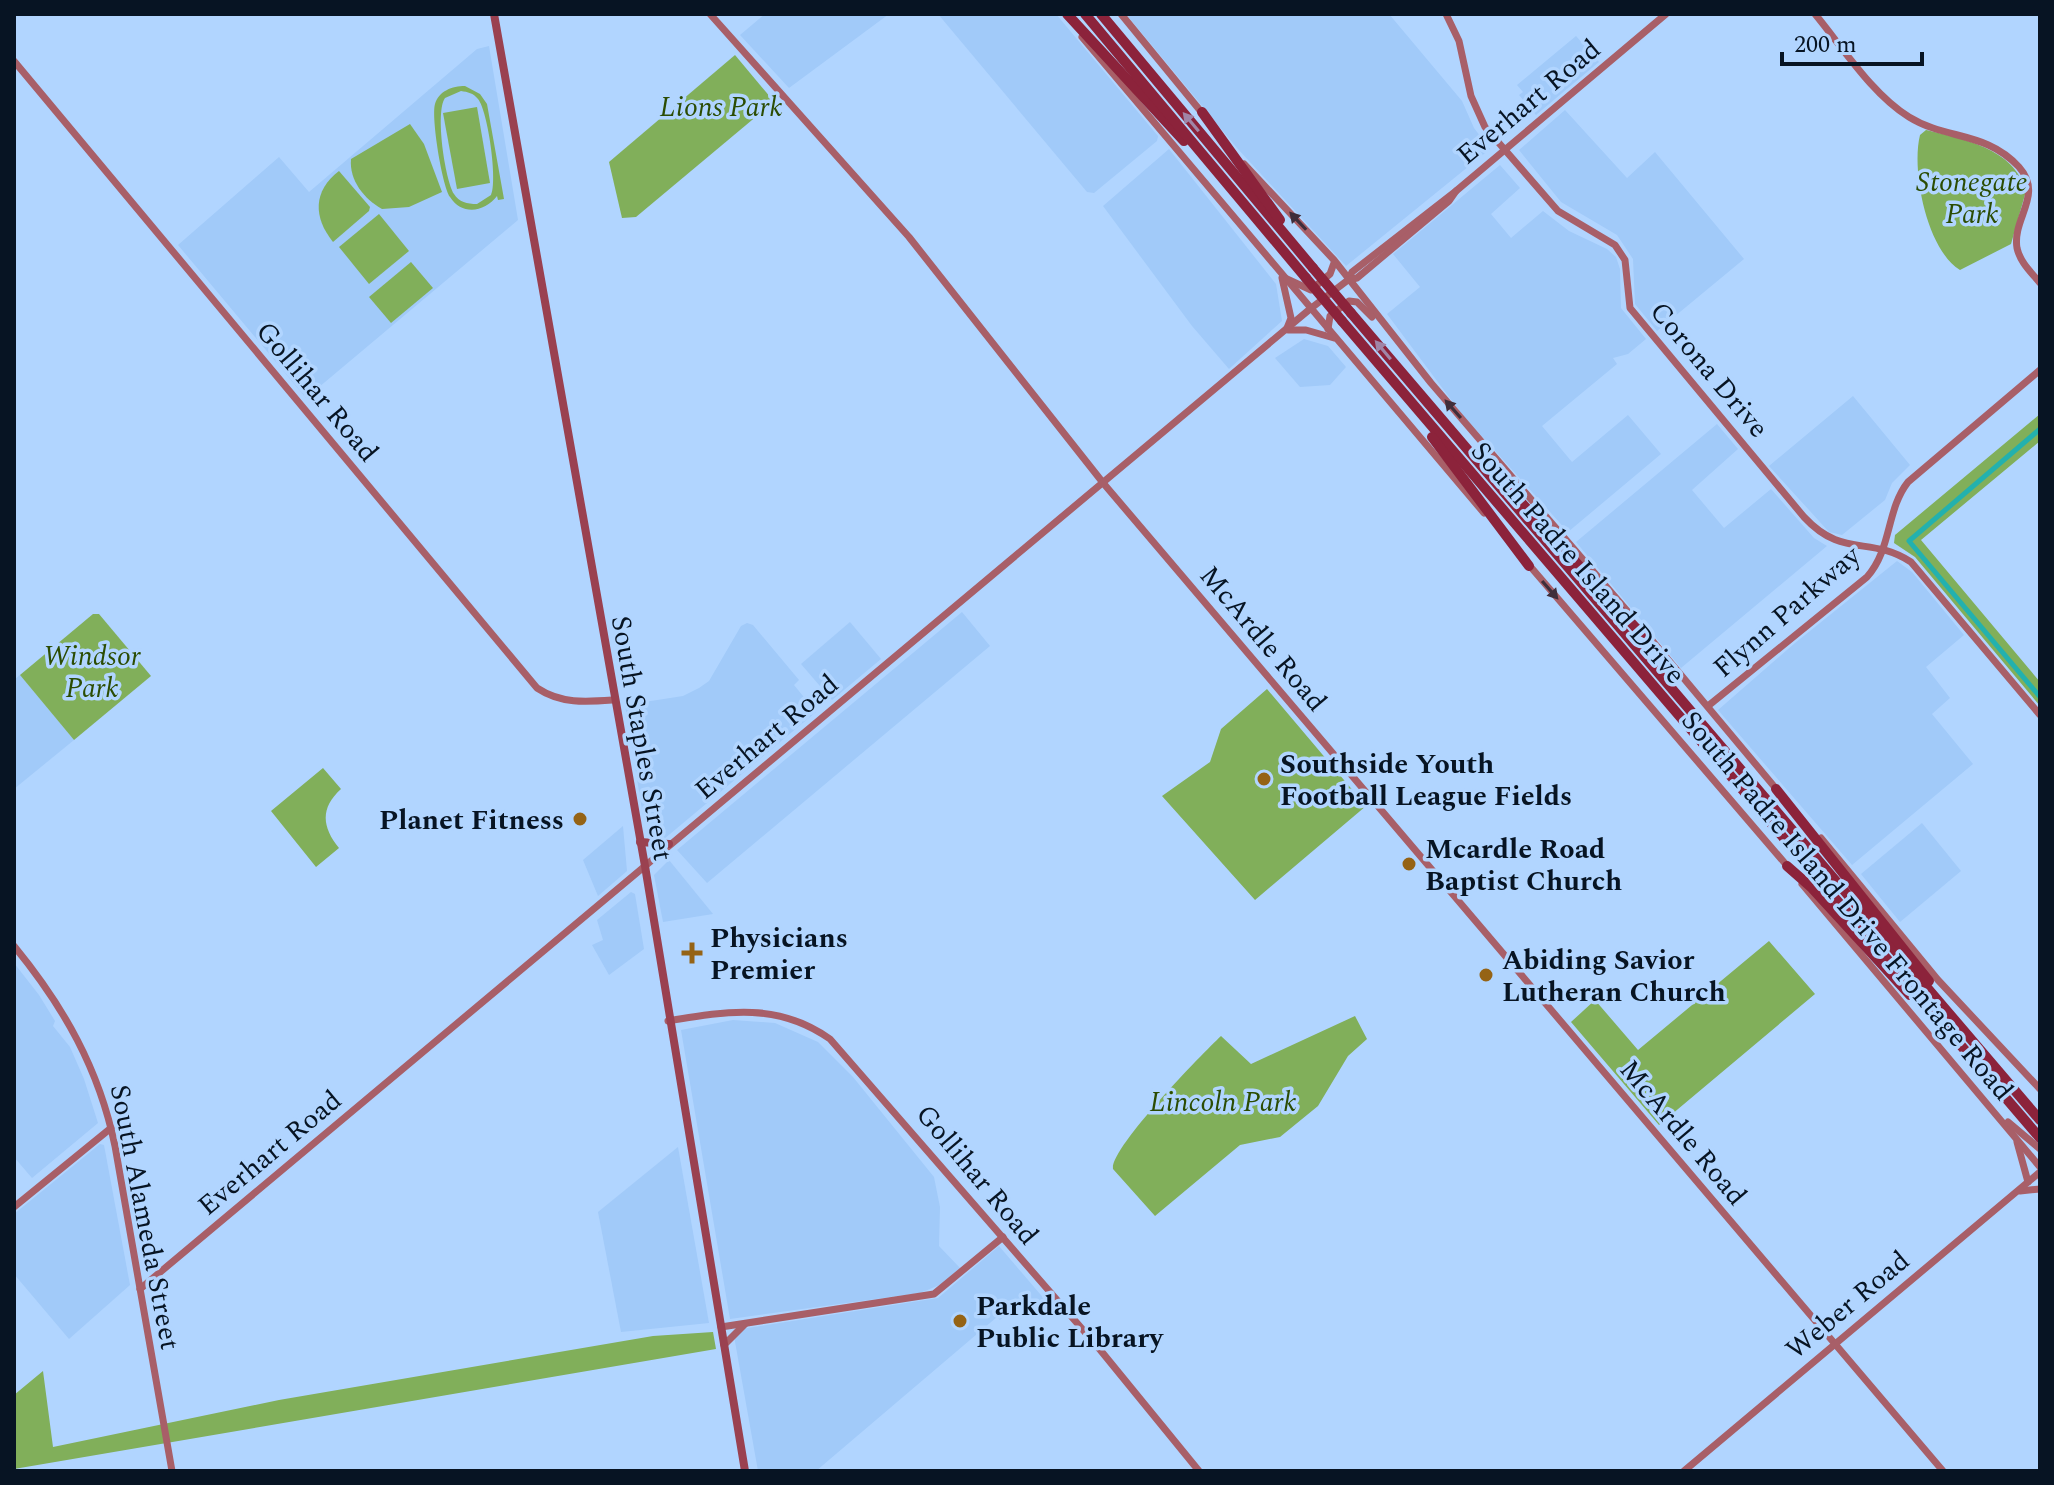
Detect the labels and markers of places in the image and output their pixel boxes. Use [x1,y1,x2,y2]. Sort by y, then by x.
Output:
place label: Southside Youth Football League Fields [1280,743,1572,818]
marker: Southside Youth Football League Fields [1255,770,1273,788]
place label: Planet Fitness [379,799,564,842]
marker: Planet Fitness [571,810,589,828]
place label: Mcardle Road Baptist Church [1425,828,1622,903]
marker: Mcardle Road Baptist Church [1400,855,1418,873]
place label: Physicians Premier [710,917,848,992]
place label: Abiding Savior Lutheran Church [1502,939,1726,1014]
marker: Physicians Premier [681,942,703,964]
marker: Abiding Savior Lutheran Church [1477,966,1495,984]
place label: Parkdale Public Library [976,1285,1164,1360]
marker: Parkdale Public Library [951,1312,969,1330]

